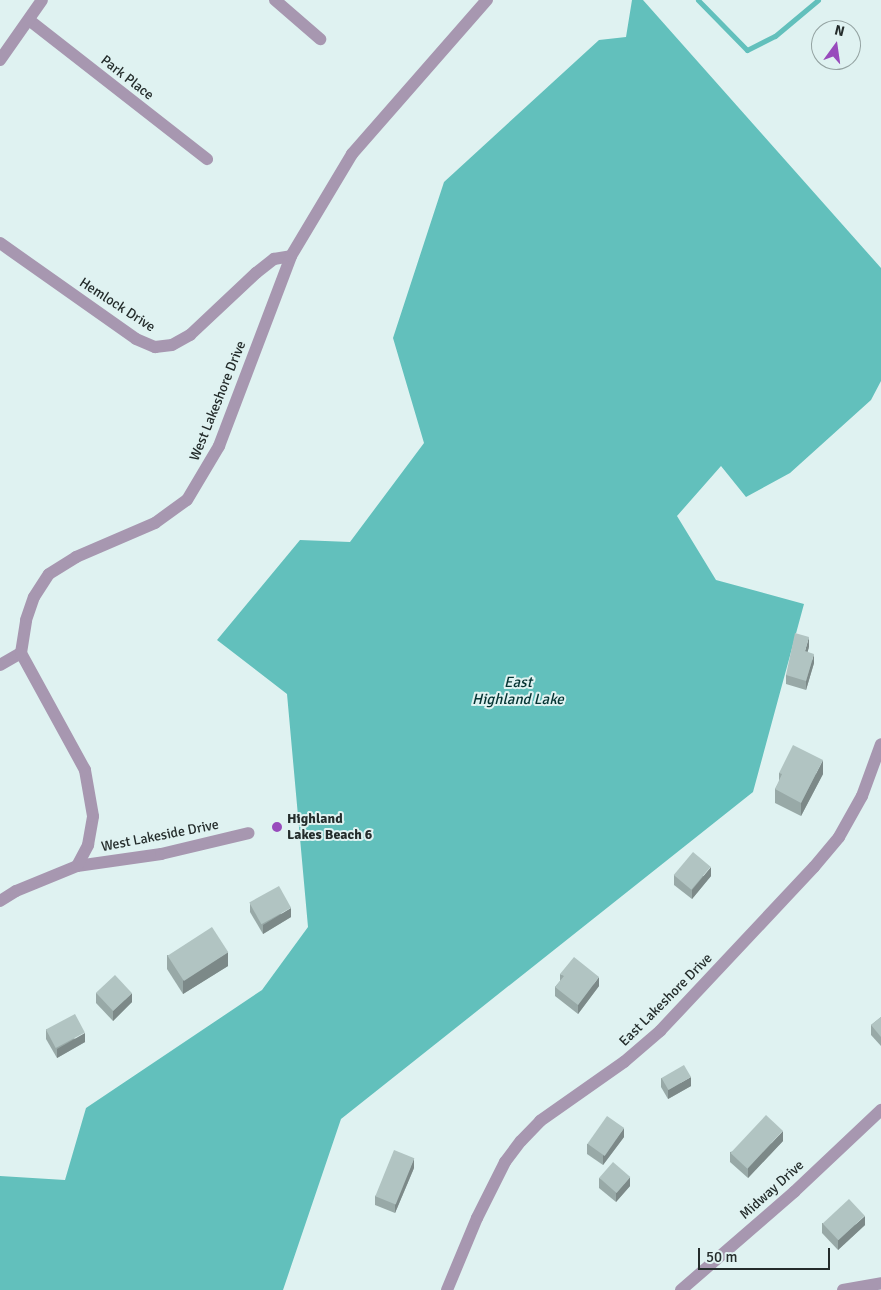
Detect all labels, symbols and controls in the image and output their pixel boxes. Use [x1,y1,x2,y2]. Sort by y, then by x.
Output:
north arrow [811,20,861,70]
text: N [833,22,846,40]
street label: Park Place [97,52,157,104]
street label: Hemlock Drive [76,274,158,336]
street label: West Lakeshore Drive [186,339,250,463]
water label: East Highland Lake [472,673,564,708]
place label: Highland Lakes Beach 6 [287,811,372,844]
street label: West Lakeside Drive [100,816,220,856]
marker: Highland Lakes Beach 6 [271,821,283,833]
street label: East Lakeshore Drive [616,950,716,1050]
street label: Midway Drive [737,1157,807,1223]
scale bar [701,1238,834,1270]
text: 50 m [706,1248,737,1266]

